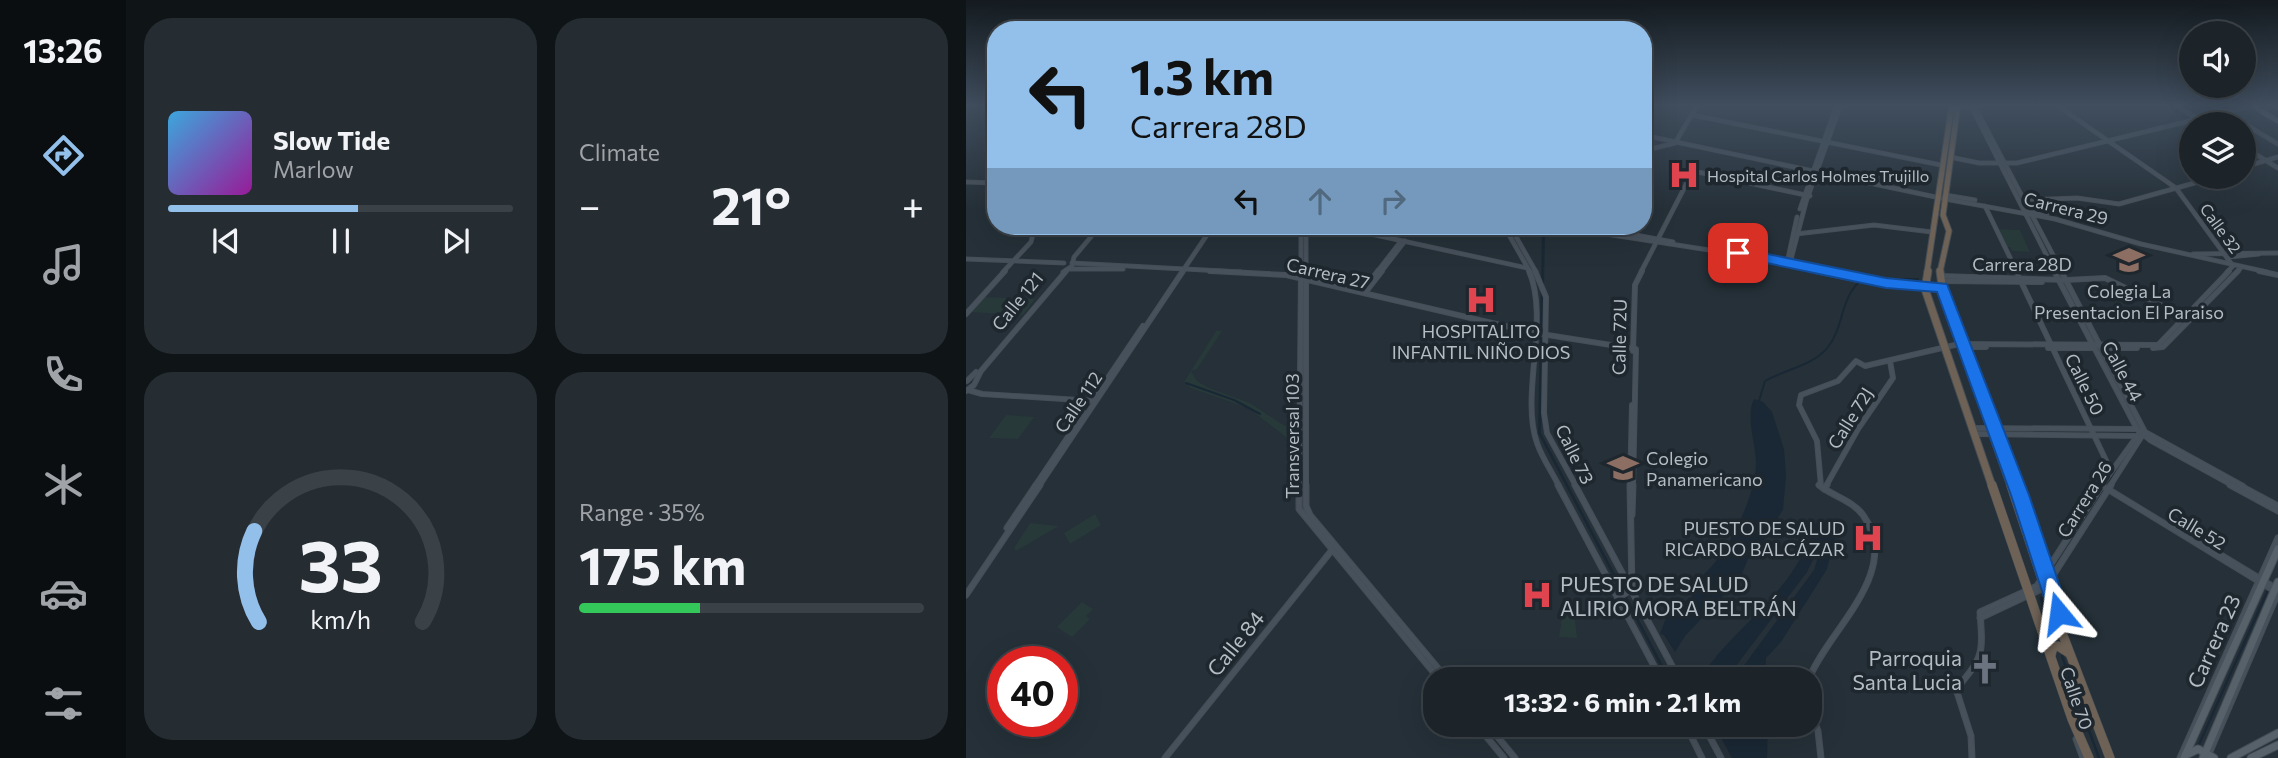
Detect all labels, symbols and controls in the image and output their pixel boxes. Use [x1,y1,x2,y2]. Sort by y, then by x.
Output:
map controls [2179,21,2256,189]
button: sound [2179,21,2256,98]
text: 13:26 [23,30,103,70]
text: 1.3 km [1130,45,1274,105]
icon: left [1015,49,1106,140]
text: Carrera 28D [1130,105,1307,145]
button: layers [2179,112,2256,189]
text: Slow Tide [273,124,390,155]
icon: directions [39,131,88,180]
text: Climate [579,138,660,166]
text: Marlow [273,155,354,183]
hospital icon: Hospital Carlos Holmes Trujillo [1667,158,1701,192]
place label: Hospital Carlos Holmes Trujillo [1707,166,1929,185]
text: 21° [711,172,791,236]
text: − [579,181,601,228]
text: + [902,181,924,228]
icon: left [1228,182,1266,220]
icon: ahead [1301,182,1339,220]
icon: right [1374,182,1412,220]
street label: Carrera 29 [2022,187,2110,229]
street label: Calle 32 [2197,199,2245,257]
icon: previous [207,222,245,260]
icon: pause [322,222,360,260]
icon: next [437,222,475,260]
pin [1708,223,1768,283]
icon: arrive [1719,234,1757,272]
icon: music [39,240,88,289]
school or university icon: Colegia La Presentacion El Paraiso [2112,243,2146,277]
street label: Carrera 27 [1284,253,1372,293]
street label: Carrera 28D [1972,253,2072,275]
street label: Calle 121 [987,267,1047,335]
place label: Colegia La Presentacion El Paraiso [2034,280,2224,323]
hospital icon: HOSPITALITO INFANTIL NIÑO DIOS [1464,283,1498,317]
street label: Calle 72U [1607,299,1631,375]
place label: HOSPITALITO INFANTIL NIÑO DIOS [1392,320,1570,363]
street label: Calle 44 [2098,337,2148,405]
icon: phone [39,350,88,399]
street label: Calle 50 [2061,350,2109,418]
street label: Calle 112 [1050,367,1106,437]
street label: Transversal 103 [1281,373,1303,499]
street label: Calle 72J [1823,383,1877,453]
street label: Calle 73 [1551,421,1599,487]
place label: Colegio Panamericano [1646,447,1763,490]
school or university icon: Colegio Panamericano [1606,451,1640,485]
street label: Carrera 26 [2052,457,2116,541]
icon: climate [39,460,88,509]
text: Range · 35% [579,498,705,526]
street label: Calle 52 [2164,502,2230,554]
place label: PUESTO DE SALUD RICARDO BALCÁZAR [1664,517,1845,560]
text: 33 [298,518,383,607]
hospital icon: PUESTO DE SALUD RICARDO BALCÁZAR [1851,521,1885,555]
text: 175 km [579,532,746,596]
icon: car [39,569,88,618]
place label: PUESTO DE SALUD ALIRIO MORA BELTRÁN [1560,571,1797,620]
position arrow [2022,576,2096,650]
hospital icon: PUESTO DE SALUD ALIRIO MORA BELTRÁN [1520,578,1554,612]
street label: Carrera 23 [2181,590,2245,692]
text: km/h [310,604,371,634]
street label: Calle 84 [1201,605,1269,681]
place label: Parroquia Santa Lucia [1853,645,1962,694]
speed limit sign: 40 [987,646,1078,737]
church icon: Parroquia Santa Lucia [1968,652,2002,686]
street label: Calle 70 [2056,664,2098,732]
icon: filters [39,679,88,728]
text: 13:32 · 6 min · 2.1 km [1504,686,1741,717]

